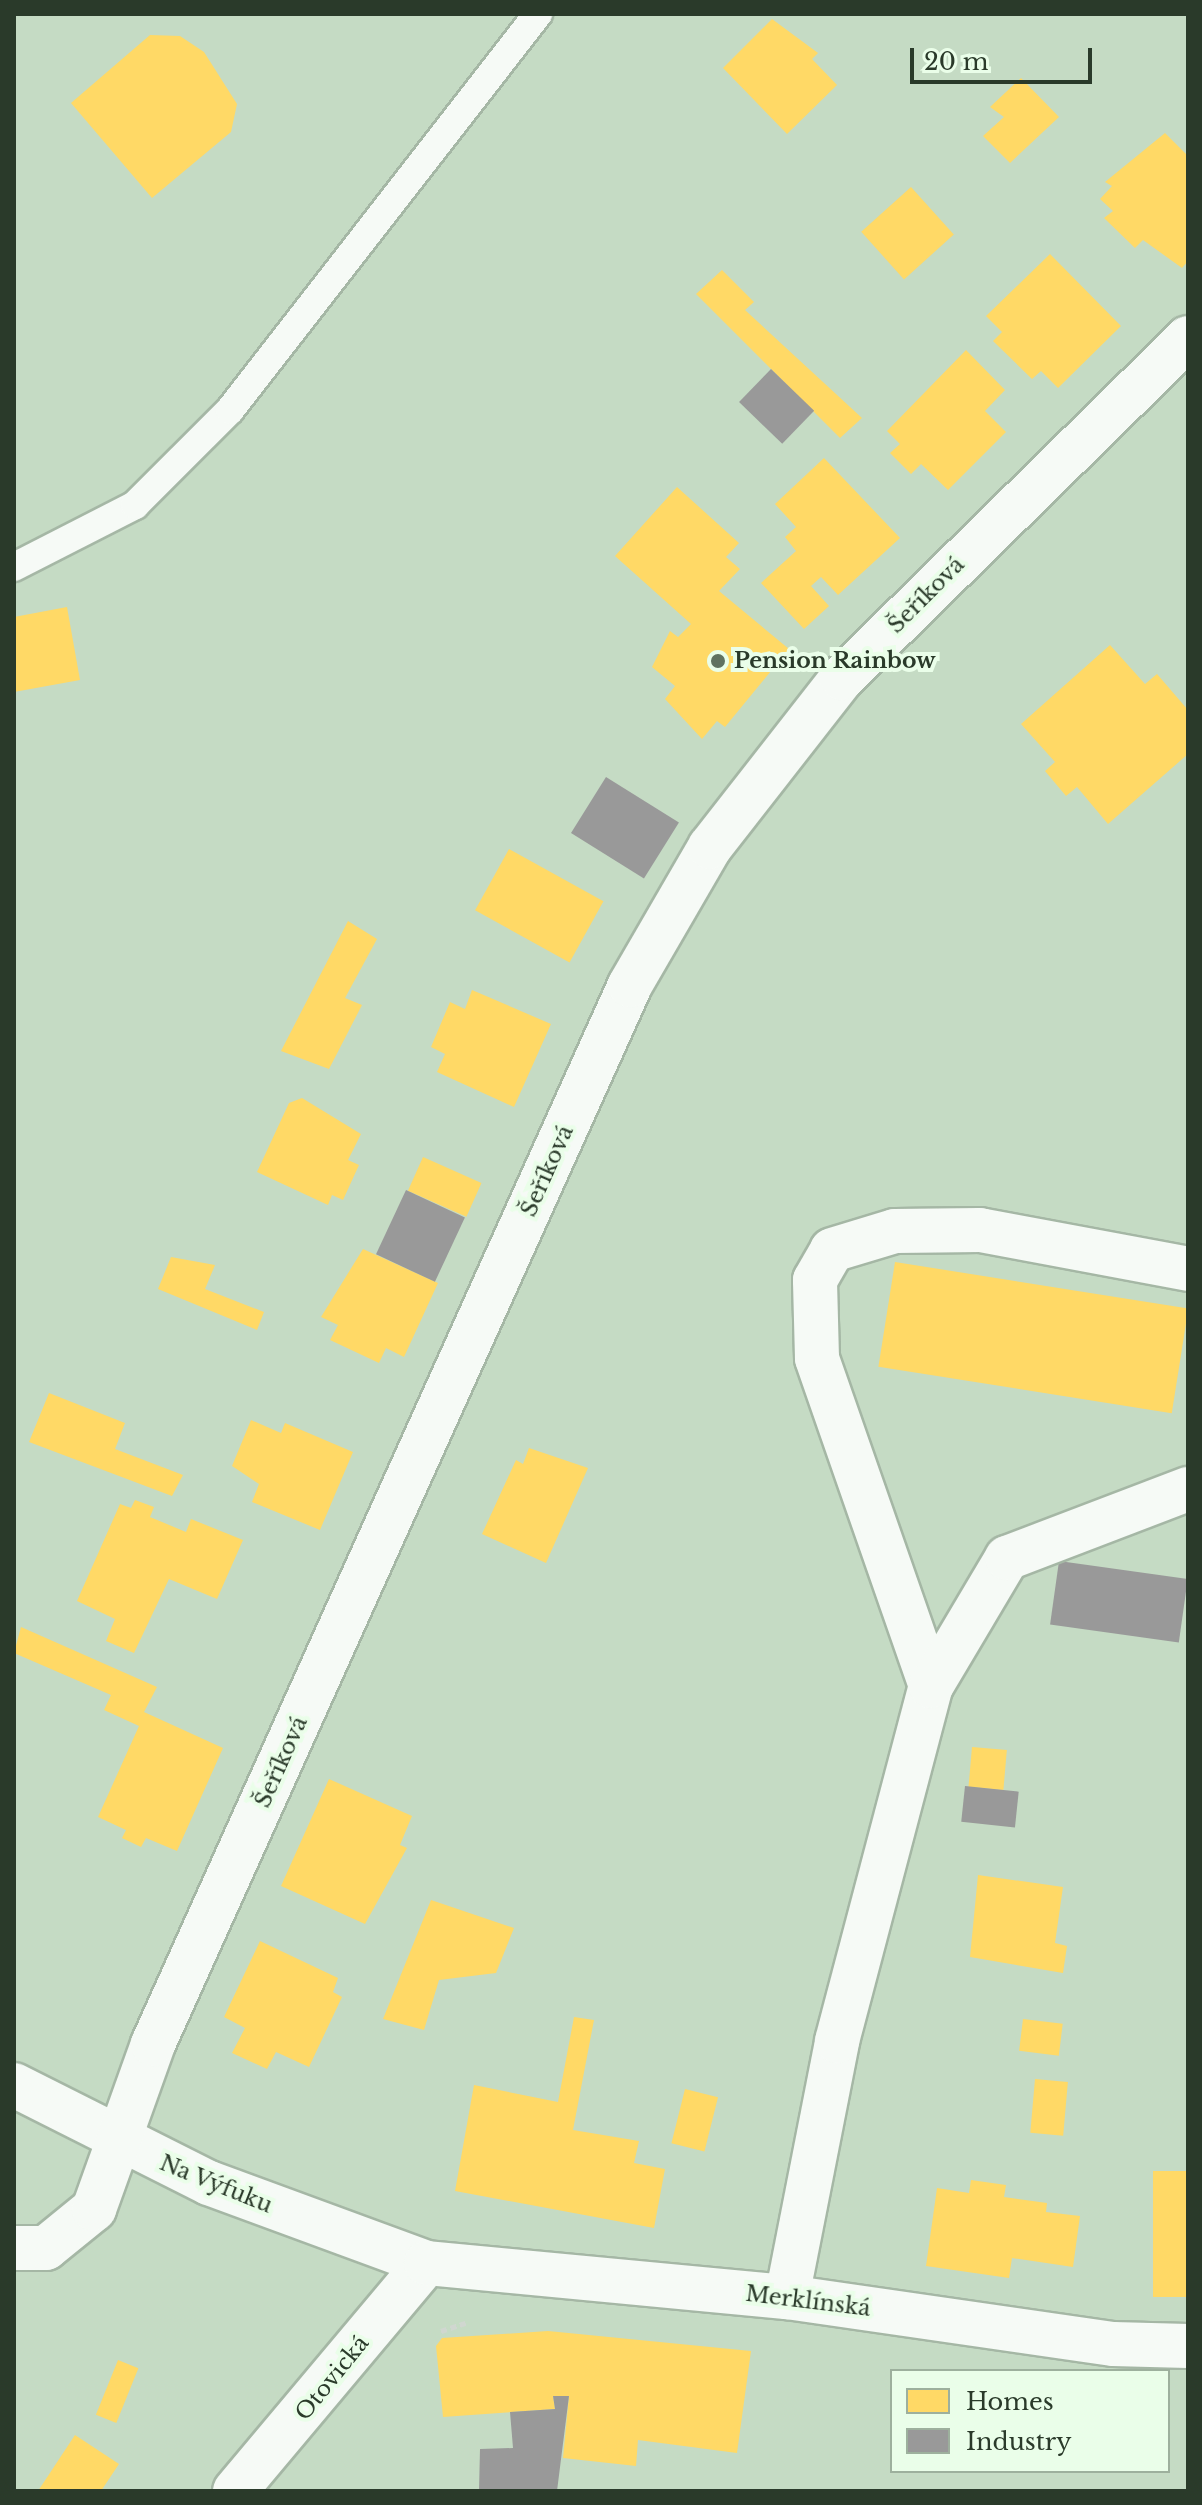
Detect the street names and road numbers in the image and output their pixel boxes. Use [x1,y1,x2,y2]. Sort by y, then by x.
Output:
street label: Šeříková [882,551,970,639]
street label: Šeříková [515,1121,579,1221]
street label: Šeříková [249,1712,313,1812]
street label: Na Výfuku [155,2149,277,2219]
street label: Merklínská [744,2280,872,2322]
street label: Otovická [290,2330,374,2426]

